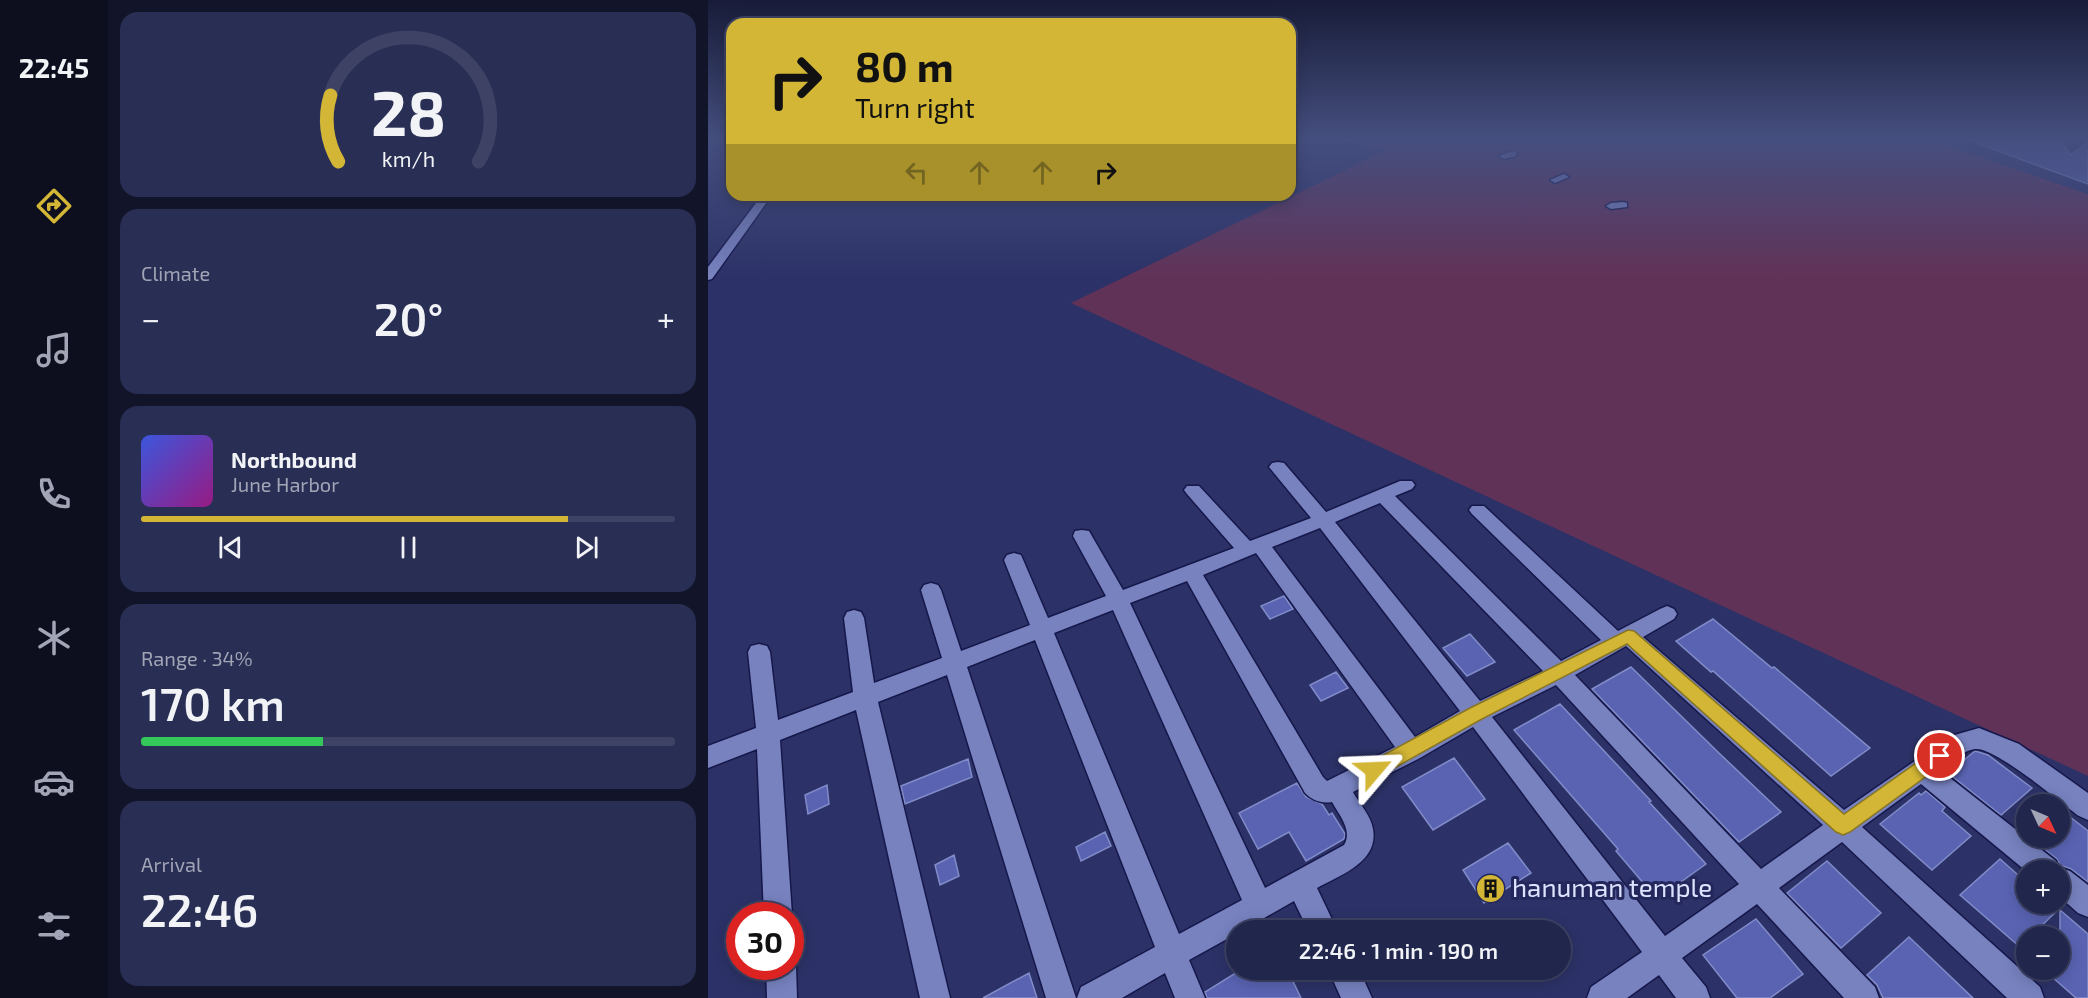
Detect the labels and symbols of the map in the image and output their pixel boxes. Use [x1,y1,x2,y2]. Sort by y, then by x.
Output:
pin [1914,730,1965,781]
position arrow [1342,738,1406,802]
north arrow [2016,794,2070,848]
place label: hanuman temple [1512,871,1712,902]
building icon: hanuman temple [1475,872,1507,904]
speed limit sign: 30 [726,902,804,980]

